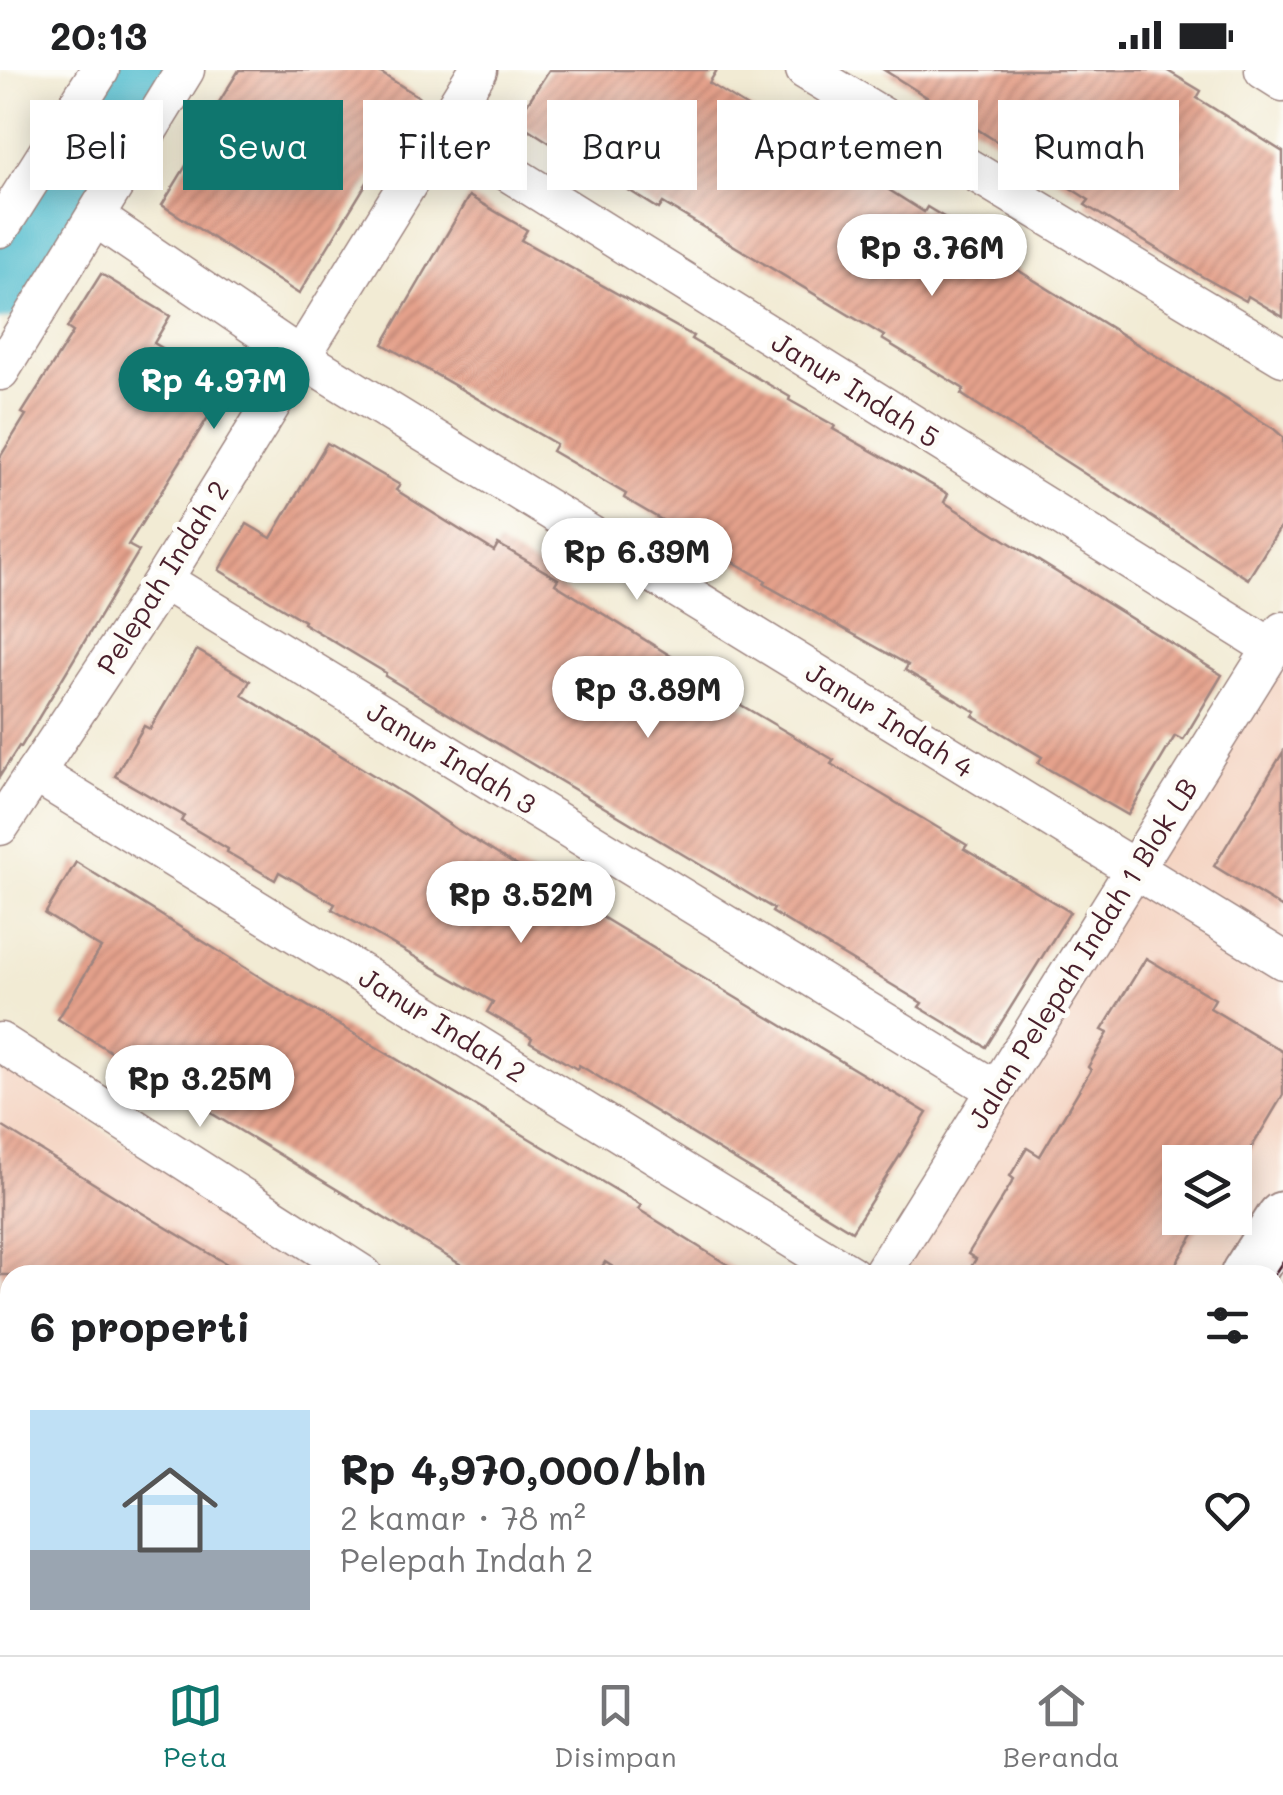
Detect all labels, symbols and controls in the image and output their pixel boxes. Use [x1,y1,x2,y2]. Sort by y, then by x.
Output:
text: 20:13 [50,10,147,60]
chip: Beli [30,100,163,190]
chip: Sewa [183,100,343,190]
chip: Filter [363,100,527,190]
chip: Baru [547,100,697,190]
chip: Apartemen [717,100,978,190]
chip: Rumah [998,100,1179,190]
pin: Rp 3.76M [829,214,1035,299]
text: Rp 3.76M [859,225,1005,267]
street label: Janur Indah 5 [766,323,946,455]
pin: Rp 4.97M [111,347,317,432]
text: Rp 4.97M [141,358,287,400]
street label: Pelepah Indah 2 [88,474,236,680]
pin: Rp 6.39M [534,518,740,603]
text: Rp 6.39M [563,529,711,571]
street label: Janur Indah 4 [800,653,981,785]
pin: Rp 3.89M [545,656,751,741]
text: Rp 3.89M [574,667,722,709]
street label: Janur Indah 3 [361,692,543,822]
street label: Jalan Pelepah Indah 1 Blok LB [959,771,1205,1135]
pin: Rp 3.52M [418,861,624,946]
text: Rp 3.52M [448,872,594,914]
street label: Janur Indah 2 [353,958,533,1090]
pin: Rp 3.25M [97,1045,303,1130]
text: Rp 3.25M [127,1056,273,1098]
map controls [1162,1145,1252,1235]
button: layers [1162,1145,1252,1235]
text: 6 properti [30,1298,251,1353]
icon: filters [1200,1298,1255,1353]
text: Rp 4,970,000/bln [340,1441,706,1496]
icon: home [110,1450,230,1570]
icon: heart [1200,1483,1255,1538]
text: 2 kamar · 78 m² [340,1496,586,1538]
text: Pelepah Indah 2 [340,1538,593,1580]
tab: Peta [163,1678,227,1774]
tab: Disimpan [554,1678,676,1774]
tab: Beranda [1003,1678,1120,1774]

